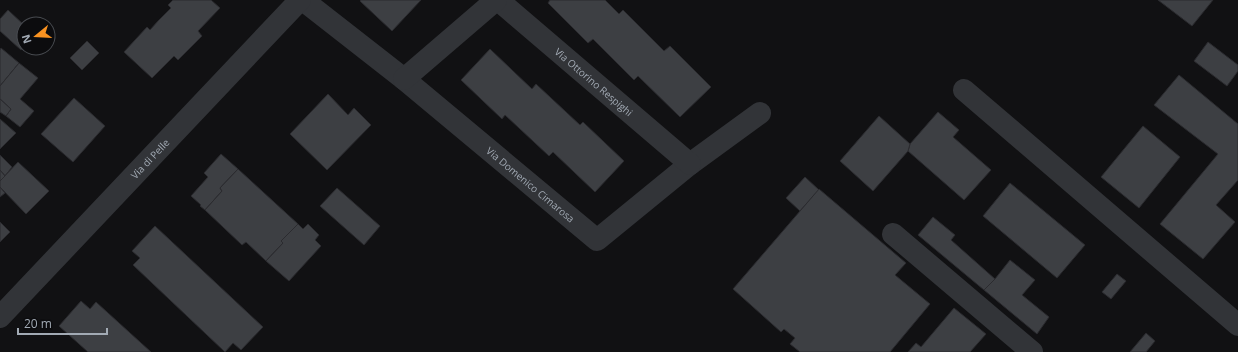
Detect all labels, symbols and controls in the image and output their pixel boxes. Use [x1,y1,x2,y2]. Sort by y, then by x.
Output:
north arrow [16,16,56,56]
text: N [17,33,35,46]
street label: Via Ottorino Respighi [552,45,636,119]
street label: Via di Pelle [127,135,172,182]
street label: Via Domenico Cimarosa [483,144,578,225]
scale bar [18,310,107,336]
text: 20 m [24,315,52,332]

